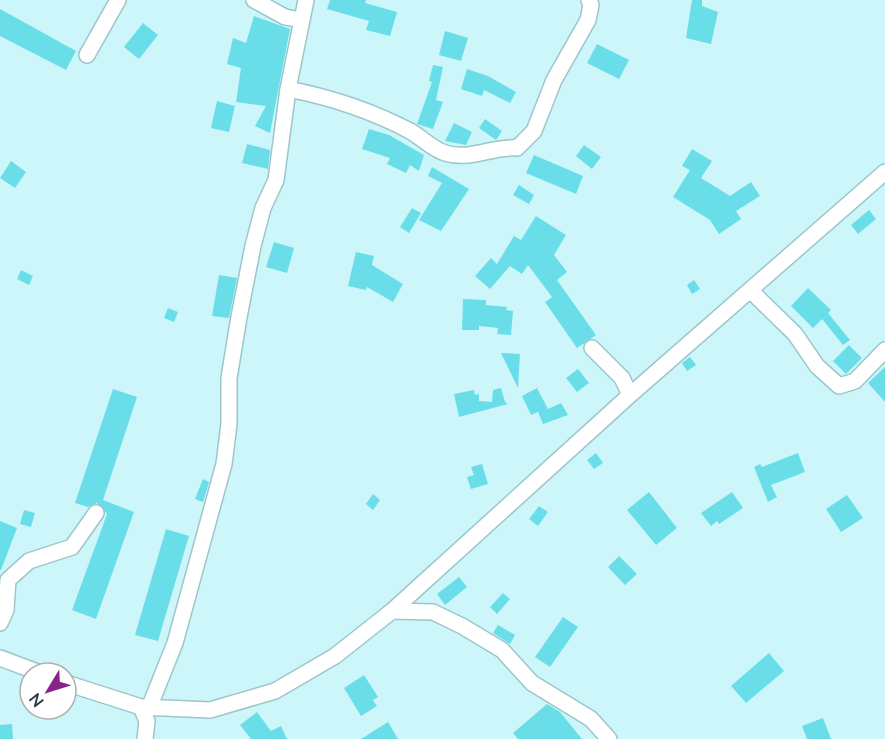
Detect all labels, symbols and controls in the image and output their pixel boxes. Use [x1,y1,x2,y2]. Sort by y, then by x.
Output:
north arrow [18,661,78,721]
text: N [25,690,47,711]

